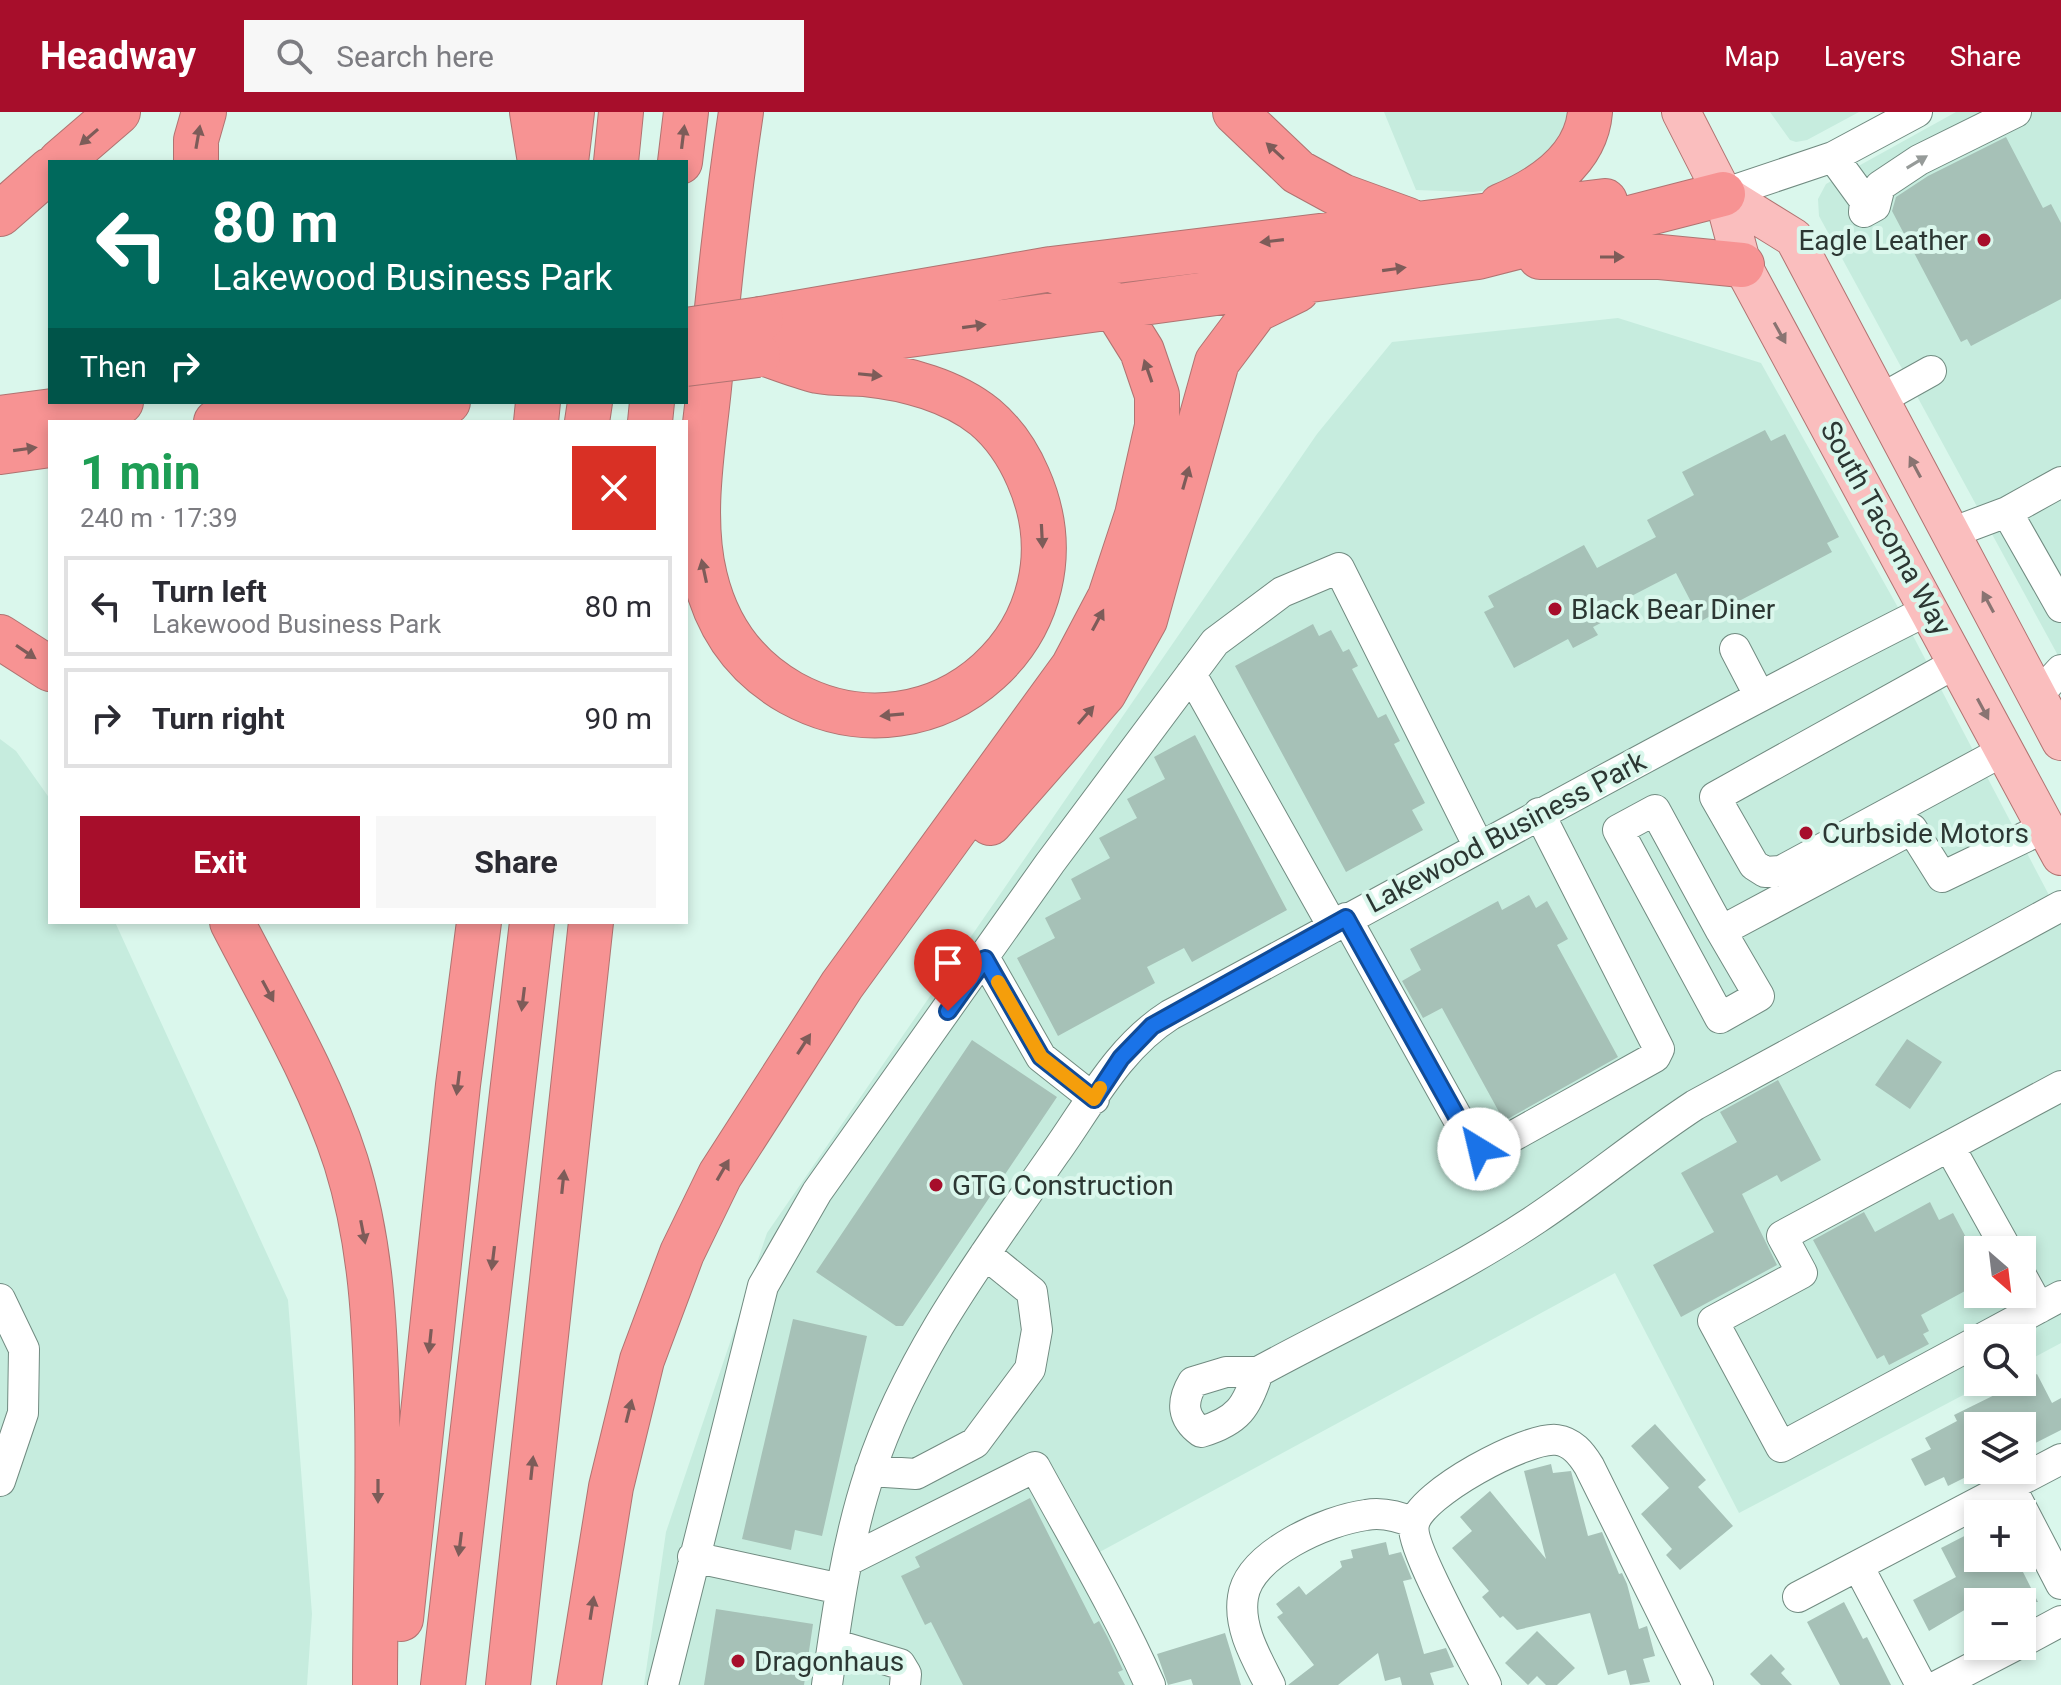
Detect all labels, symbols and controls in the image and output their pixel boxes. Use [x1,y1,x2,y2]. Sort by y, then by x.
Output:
search box [244,20,804,92]
text: Headway [40,34,196,78]
icon: search [272,34,316,78]
text: Search here [336,39,494,74]
text: Map [1724,40,1780,73]
text: Layers [1824,40,1906,73]
text: Share [1950,40,2021,73]
one-way arrow [193,124,205,149]
one-way arrow [677,124,690,149]
one-way arrow [79,128,99,145]
one-way arrow [1265,142,1284,160]
one-way arrow [1906,155,1928,169]
text: 80 m [212,190,339,256]
icon: left [80,192,184,296]
place label: Eagle Leather [1798,224,1969,257]
marker: Eagle Leather [1975,231,1993,249]
one-way arrow [1259,235,1284,248]
one-way arrow [1600,251,1625,263]
text: Lakewood Business Park [212,257,613,299]
one-way arrow [1382,262,1407,275]
one-way arrow [961,319,986,332]
one-way arrow [1772,322,1786,344]
icon: right [163,344,207,388]
text: Then [80,349,147,384]
one-way arrow [1142,358,1154,382]
one-way arrow [857,369,882,382]
street label: South Tacoma Way [1814,415,1958,641]
one-way arrow [13,442,38,455]
text: 1 min [80,444,201,501]
button: close [572,446,656,530]
one-way arrow [1908,455,1921,478]
one-way arrow [1180,465,1193,489]
text: 240 m · 17:39 [80,503,238,533]
one-way arrow [1036,524,1049,549]
one-way arrow [698,559,710,584]
text: Turn left [152,574,267,609]
icon: left [84,584,128,628]
text: 80 m [585,589,652,624]
one-way arrow [1981,591,1994,614]
place label: Black Bear Diner [1571,593,1776,626]
marker: Black Bear Diner [1546,600,1564,618]
one-way arrow [1092,608,1105,631]
text: Lakewood Business Park [152,609,441,639]
one-way arrow [15,644,36,659]
icon: right [84,696,128,740]
one-way arrow [1977,698,1990,721]
text: Turn right [152,701,285,736]
text: 90 m [585,701,652,736]
one-way arrow [1077,705,1094,725]
one-way arrow [879,708,904,721]
street label: Lakewood Business Park [1361,744,1652,920]
button: Exit [80,816,360,908]
button: Share [376,816,656,908]
place label: Curbside Motors [1822,817,2029,850]
marker: Curbside Motors [1797,824,1815,842]
pin [914,929,982,1011]
icon: arrive [926,941,970,985]
one-way arrow [261,980,274,1003]
one-way arrow [516,987,529,1012]
one-way arrow [796,1033,810,1055]
one-way arrow [451,1071,464,1096]
position arrow [1437,1107,1521,1191]
one-way arrow [716,1159,730,1181]
one-way arrow [557,1169,570,1194]
place label: GTG Construction [952,1169,1174,1202]
marker: GTG Construction [927,1176,945,1194]
one-way arrow [357,1219,370,1244]
north arrow [1964,1236,2036,1308]
map controls [1964,1236,2036,1660]
one-way arrow [486,1246,499,1271]
button: search [1964,1324,2036,1396]
one-way arrow [423,1329,436,1354]
one-way arrow [624,1399,636,1424]
button: layers [1964,1412,2036,1484]
one-way arrow [526,1455,539,1480]
one-way arrow [372,1479,384,1504]
button: + [1964,1500,2036,1572]
one-way arrow [453,1532,466,1557]
button: − [1964,1588,2036,1660]
one-way arrow [587,1595,599,1620]
place label: Dragonhaus [754,1645,904,1678]
marker: Dragonhaus [729,1652,747,1670]

